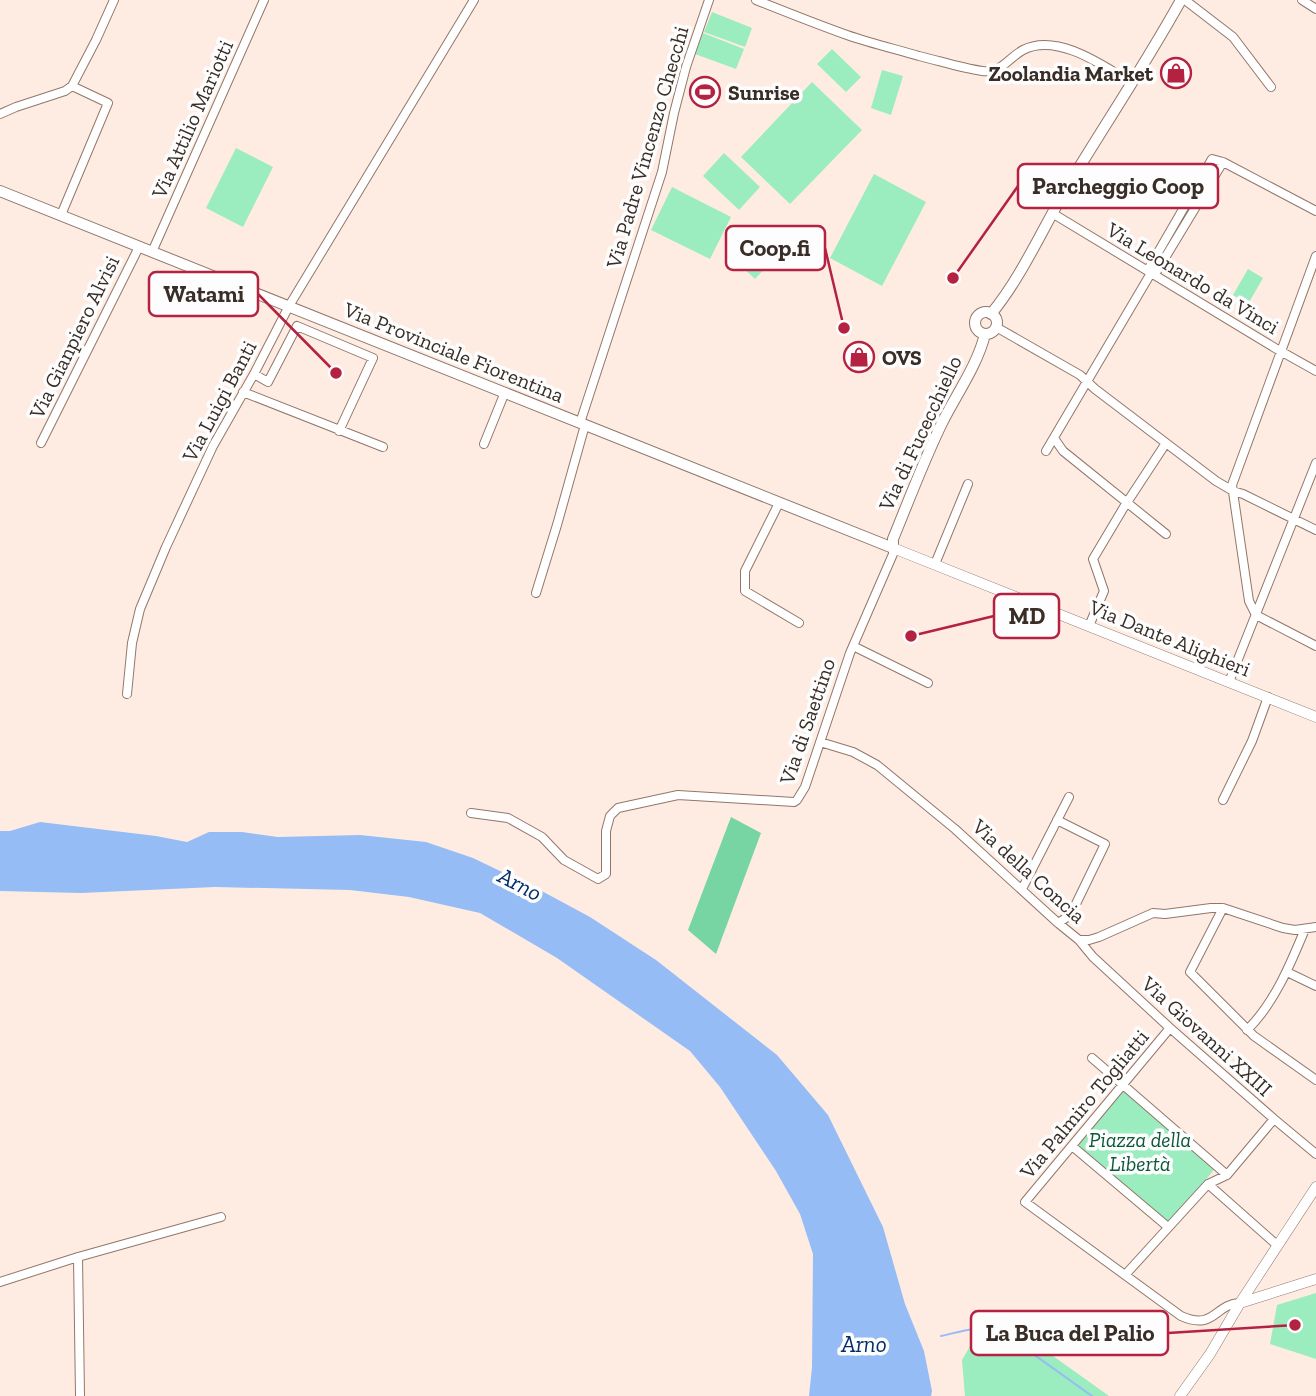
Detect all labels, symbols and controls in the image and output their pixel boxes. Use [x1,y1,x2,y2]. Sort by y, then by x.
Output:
street label: Via Padre Vincenzo Checchi [600,23,694,272]
street label: Via Attilio Mariotti [145,36,238,203]
shop icon: Zoolandia Market [1159,56,1193,90]
place label: Zoolandia Market [988,61,1154,86]
sports icon: Sunrise [688,75,722,109]
place label: Sunrise [728,80,800,105]
callout: Parcheggio Coop [1018,164,1218,208]
text: Parcheggio Coop [1032,172,1204,200]
street label: Via Leonardo da Vinci [1101,216,1284,339]
callout: Coop.fi [726,226,825,270]
text: Coop.fi [740,234,811,262]
street label: Via Gianpiero Alvisi [23,251,124,423]
callout: Watami [149,272,258,316]
text: Watami [164,280,245,308]
street label: Via Provinciale Fiorentina [340,296,568,408]
street label: Via Luigi Banti [176,336,261,467]
shop icon: OVS [842,340,876,374]
place label: OVS [882,345,922,370]
street label: Via di Fucecchiello [873,352,967,515]
callout: MD [994,594,1059,638]
street label: Via Dante Alighieri [1085,594,1254,682]
text: MD [1009,602,1045,630]
street label: Via di Saettino [773,655,840,788]
street label: Via della Concia [967,813,1091,928]
water label: Arno [493,861,547,907]
street label: Via Giovanni XXIII [1136,970,1277,1101]
street label: Via Palmiro Togliatti [1014,1024,1154,1184]
park label: Piazza della Libertà [1089,1127,1191,1176]
callout: La Buca del Palio [971,1311,1168,1355]
text: La Buca del Palio [985,1319,1155,1347]
water label: Arno [840,1330,887,1358]

